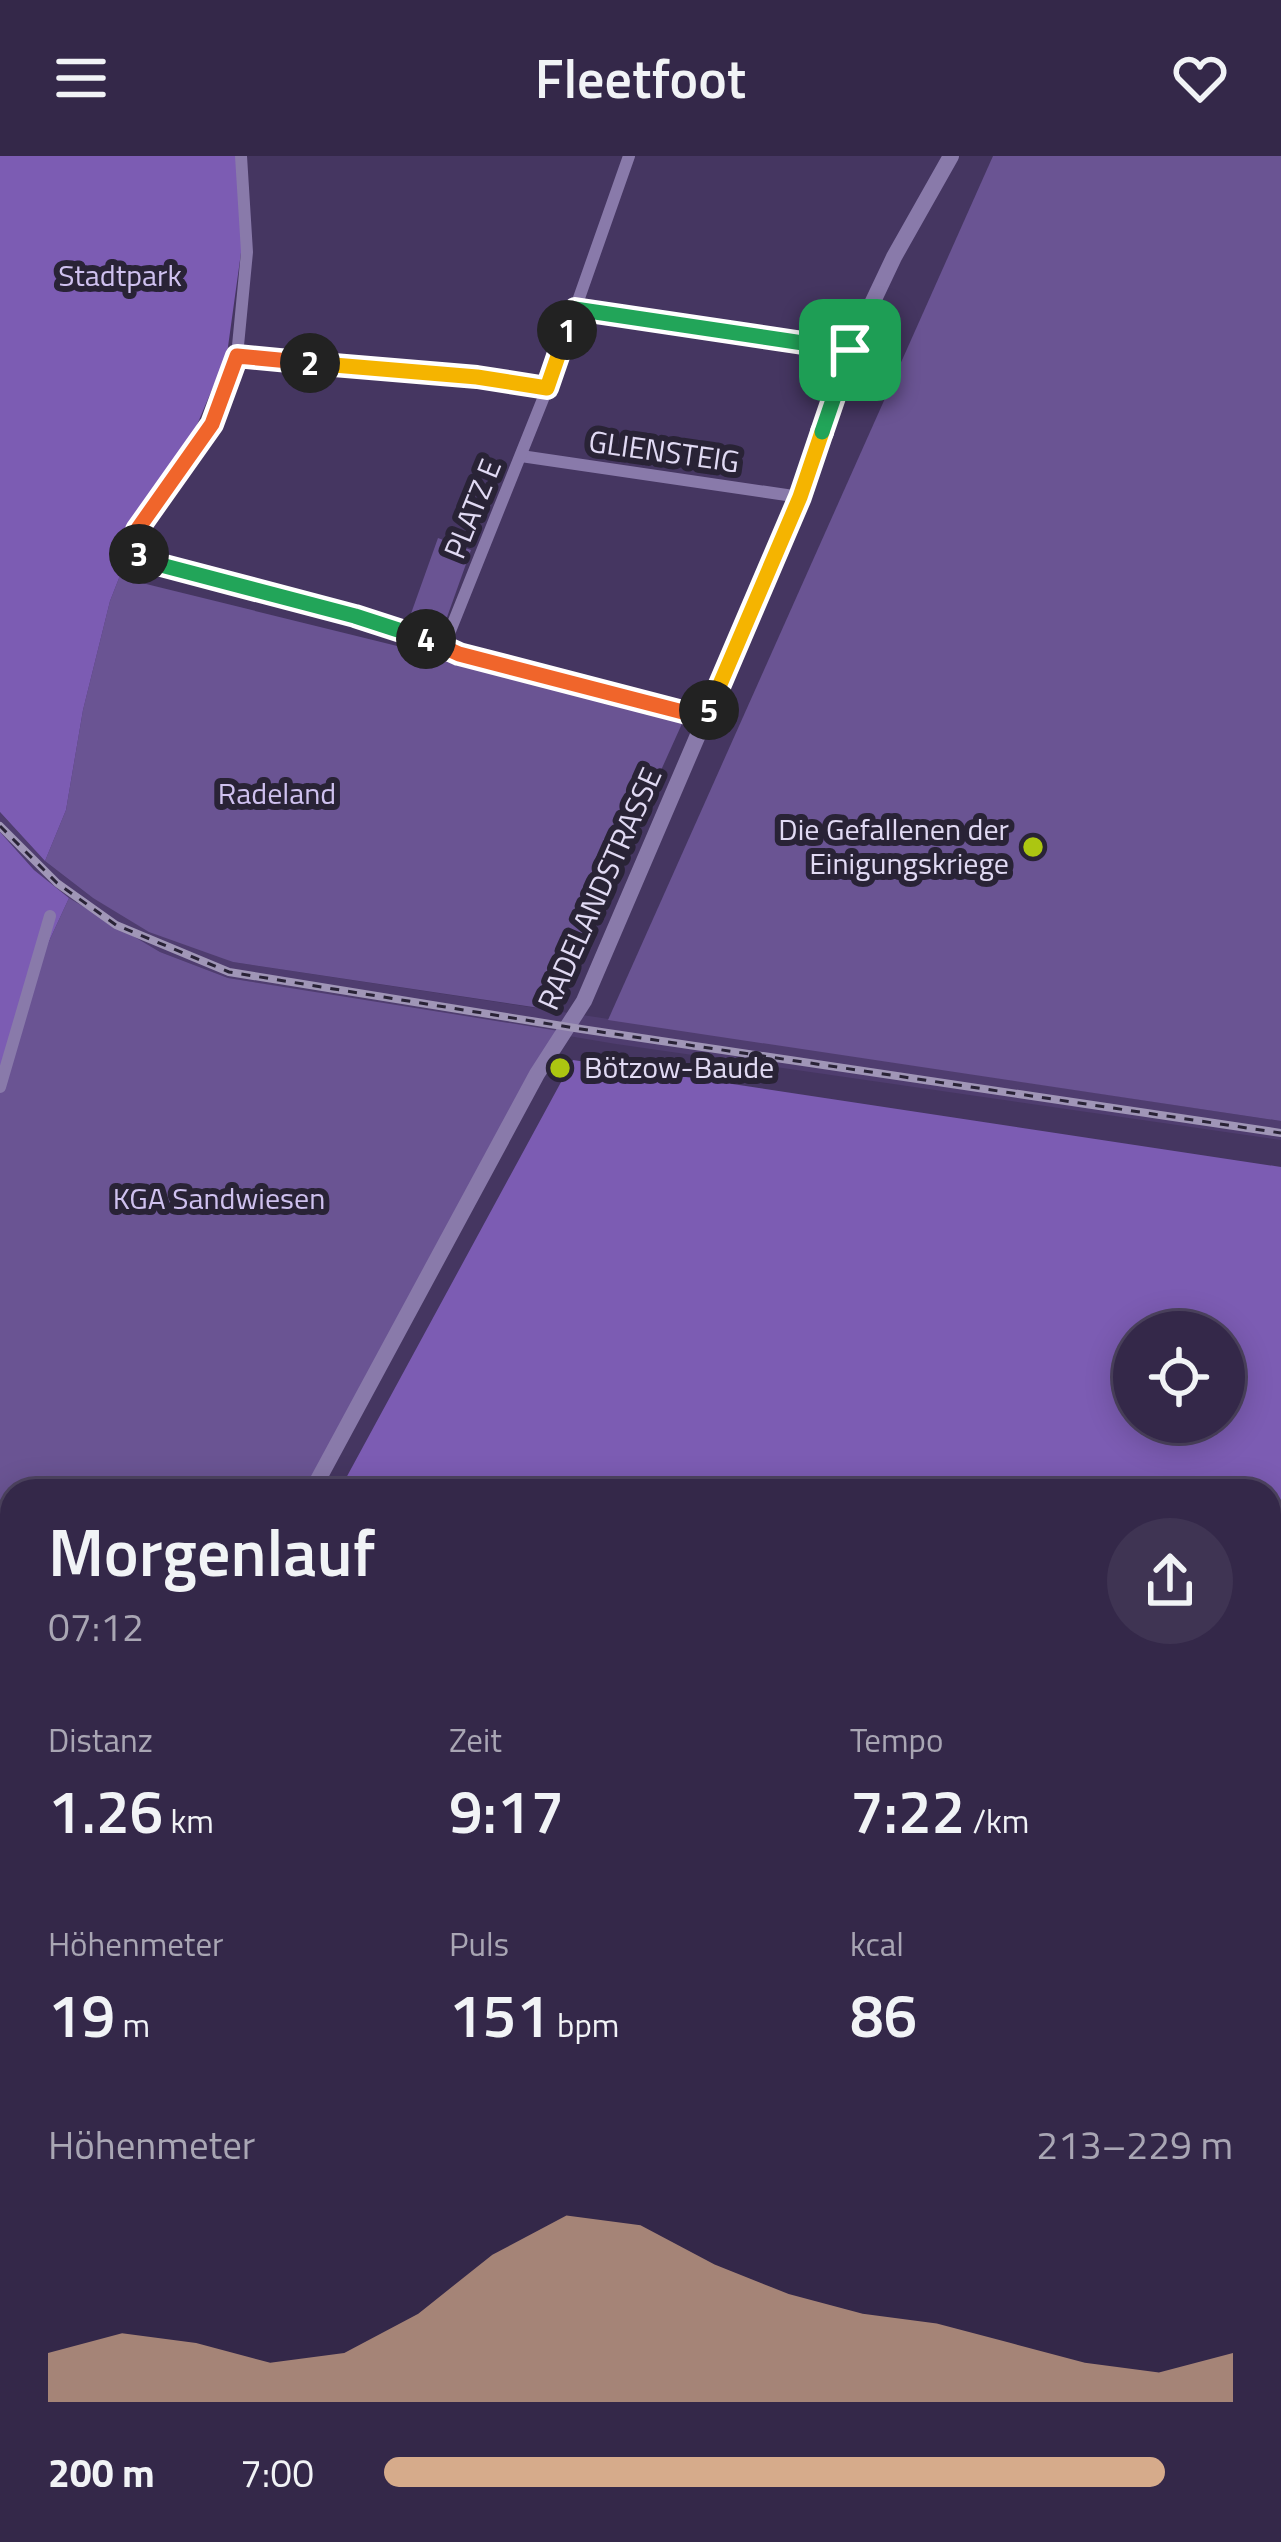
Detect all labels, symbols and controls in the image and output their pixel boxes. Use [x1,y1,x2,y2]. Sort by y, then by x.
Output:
text: Fleetfoot [535,37,746,119]
icon: menu [48,45,114,111]
icon: heart [1167,45,1233,111]
park label: Stadtpark [58,252,182,298]
pin [799,299,901,401]
pin: 1 [537,300,597,360]
text: 1 [558,305,576,355]
icon: arrive [817,317,883,383]
pin: 2 [280,333,340,393]
text: 2 [301,338,319,388]
street label: GLIENSTEIG [586,418,742,484]
street label: PLATZ E [431,452,513,565]
pin: 3 [109,524,169,584]
text: 3 [130,529,148,579]
pin: 4 [396,609,456,669]
text: 4 [417,614,435,664]
pin: 5 [679,680,739,740]
text: 5 [700,685,718,735]
street label: RADELANDSTRASSE [525,760,673,1017]
park label: Radeland [218,770,336,816]
place label: Die Gefallenen der Einigungskriege [778,806,1009,886]
marker: Die Gefallenen der Einigungskriege [1020,834,1046,860]
place label: Bötzow-Baude [584,1044,774,1090]
marker: Bötzow-Baude [547,1055,573,1081]
park label: KGA Sandwiesen [113,1175,325,1221]
map controls [1113,1311,1245,1443]
button: locate [1113,1311,1245,1443]
text: Morgenlauf [48,1501,375,1602]
button: share [1107,1518,1233,1644]
text: 07:12 [48,1597,144,1656]
text: Distanz [48,1715,153,1765]
text: Zeit [449,1715,502,1765]
text: Tempo [850,1715,943,1765]
text: 1.26 [48,1765,163,1856]
text: 9:17 [449,1765,564,1856]
text: 7:22 [850,1765,965,1856]
text: km [163,1796,214,1846]
text: /km [965,1796,1029,1846]
text: Höhenmeter [48,1919,223,1969]
text: Puls [449,1919,509,1969]
text: kcal [850,1919,904,1969]
text: 19 [48,1969,115,2060]
text: 151 [449,1969,550,2060]
text: 86 [850,1969,917,2060]
text: m [115,2000,150,2050]
text: bpm [550,2000,619,2050]
text: Höhenmeter [48,2115,255,2174]
text: 213–229 m [1036,2115,1233,2174]
text: 200 m [48,2443,155,2502]
text: 7:00 [240,2443,314,2502]

